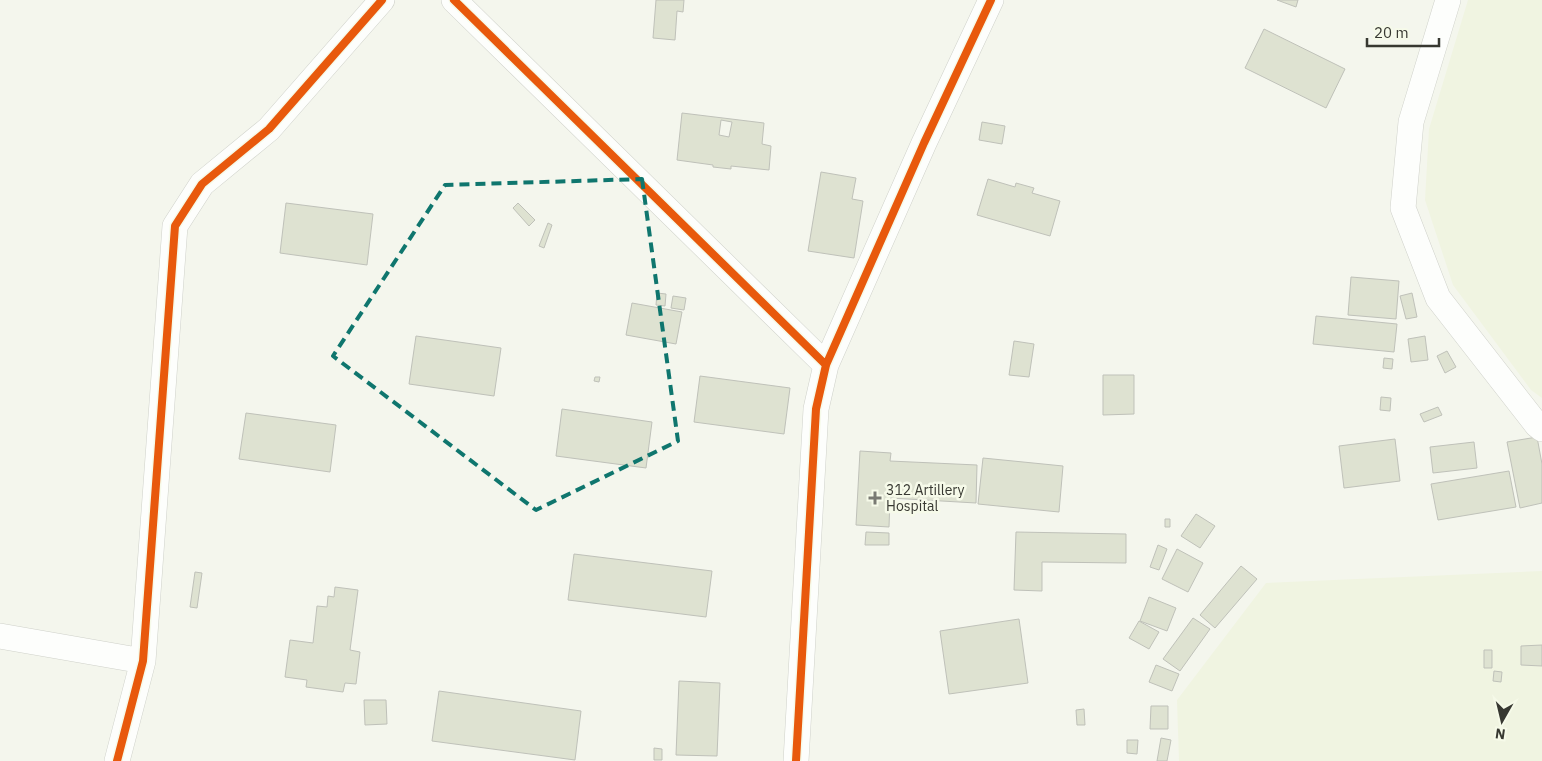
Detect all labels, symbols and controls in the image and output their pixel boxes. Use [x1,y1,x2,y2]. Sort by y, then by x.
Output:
scale bar [1367,15,1440,47]
text: 20 m [1374,23,1409,42]
place label: 312 Artillery Hospital [886,481,965,515]
marker: 312 Artillery Hospital [868,491,882,505]
north arrow [1477,696,1527,746]
text: N [1494,724,1506,743]

